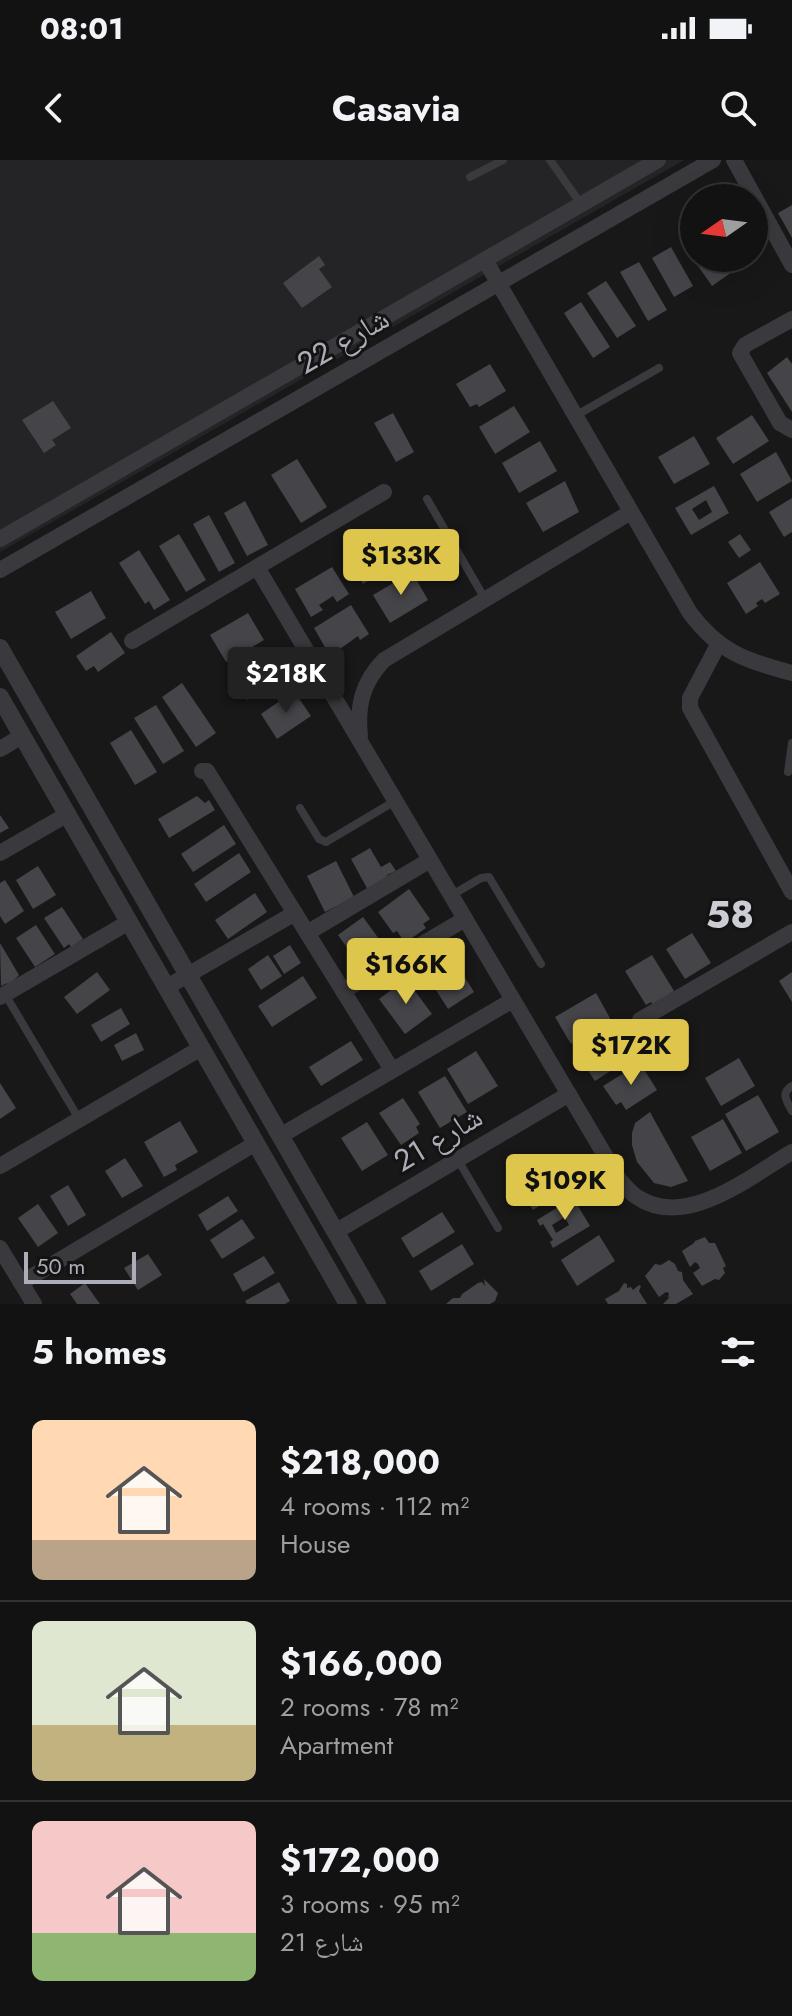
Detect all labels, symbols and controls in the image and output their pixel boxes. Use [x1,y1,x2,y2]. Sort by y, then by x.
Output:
text: 08:01 [40,7,123,50]
text: Casavia [332,82,460,134]
icon: back [32,86,76,130]
icon: search [716,86,760,130]
north arrow [680,184,768,272]
map controls [680,184,768,272]
street label: شارع 22 [289,297,397,384]
pin: $133K [345,529,457,597]
text: $133K [361,536,441,574]
pin: $218K [230,647,342,715]
text: $218K [246,654,326,692]
district label: 58 [706,887,754,942]
pin: $166K [350,938,462,1006]
text: $166K [365,945,447,983]
pin: $172K [575,1019,687,1087]
text: $172K [591,1026,671,1064]
street label: شارع 21 [385,1095,490,1182]
pin: $109K [509,1154,621,1222]
text: $109K [524,1161,606,1199]
scale bar [24,1248,136,1284]
text: 50 m [36,1250,85,1282]
text: 5 homes [32,1328,166,1377]
icon: filters [716,1330,760,1374]
text: $218,000 [280,1438,440,1487]
icon: home [96,1452,192,1548]
text: 4 rooms · 112 m² [280,1487,469,1525]
text: House [280,1525,350,1563]
text: $166,000 [280,1639,443,1688]
icon: home [96,1653,192,1749]
text: 2 rooms · 78 m² [280,1688,459,1726]
text: Apartment [280,1726,393,1764]
text: $172,000 [280,1836,440,1885]
icon: home [96,1853,192,1949]
text: 3 rooms · 95 m² [280,1885,460,1923]
text: شارع 21 [280,1923,364,1961]

